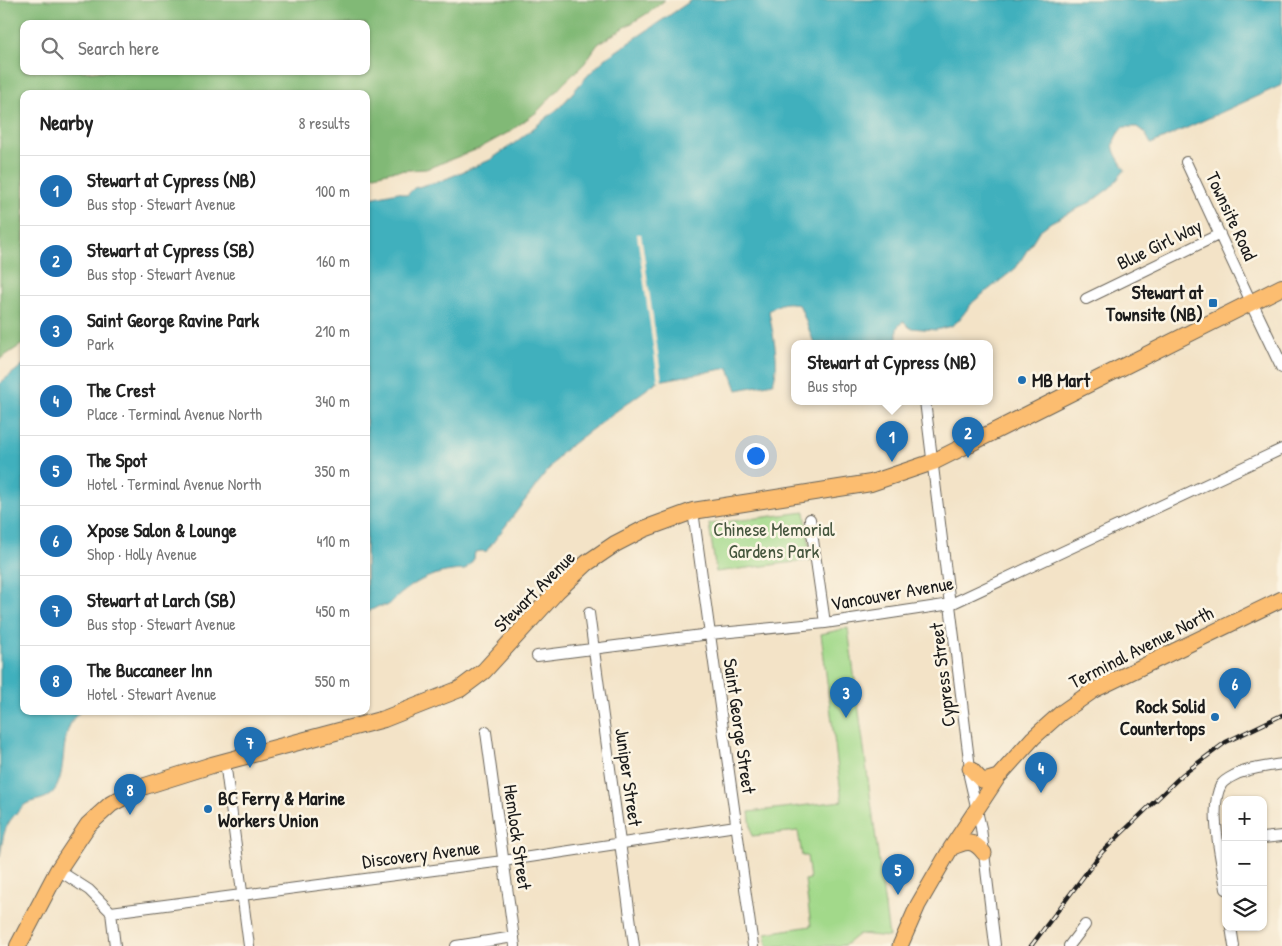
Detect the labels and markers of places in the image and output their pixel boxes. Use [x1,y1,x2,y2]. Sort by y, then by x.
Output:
place label: Stewart at Townsite (NB) [1105,279,1204,327]
marker: Stewart at Townsite (NB) [1207,297,1219,309]
place label: MB Mart [1032,367,1091,393]
marker: MB Mart [1016,374,1028,386]
pin: 2 [952,417,984,458]
pin: 1 [876,421,908,462]
pin: 6 [1219,668,1251,709]
pin: 3 [830,677,862,718]
place label: Rock Solid Countertops [1120,693,1206,742]
marker: Rock Solid Countertops [1209,711,1221,723]
pin: 7 [234,727,266,768]
pin: 4 [1025,752,1057,793]
pin: 8 [114,774,146,815]
place label: BC Ferry & Marine Workers Union [218,785,345,833]
marker: BC Ferry & Marine Workers Union [202,803,214,815]
pin: 5 [882,854,914,895]

